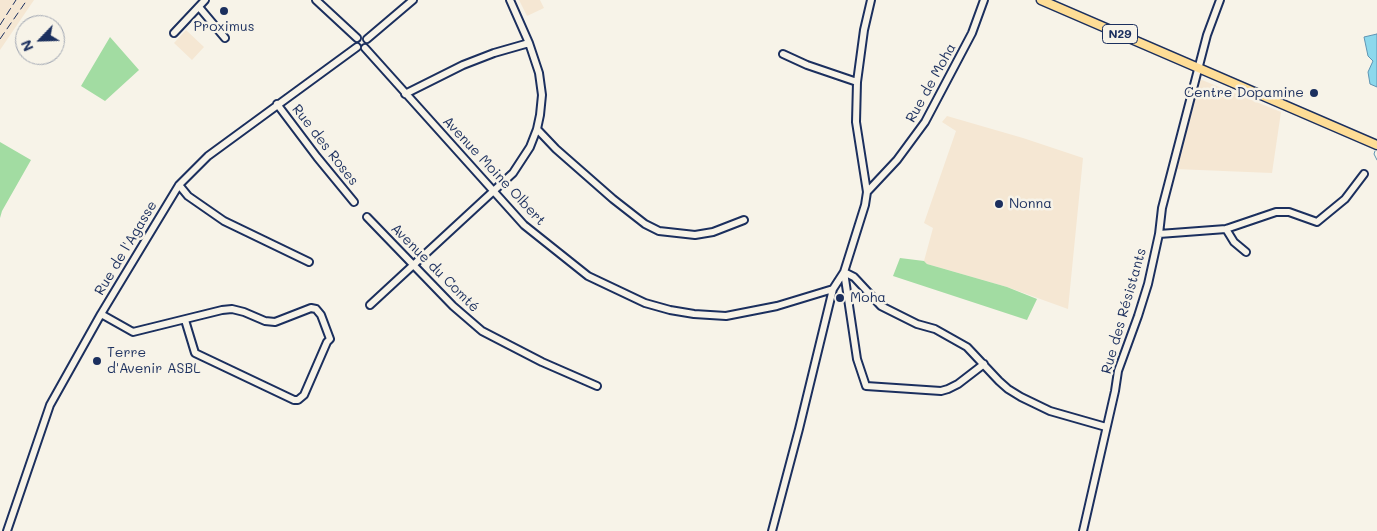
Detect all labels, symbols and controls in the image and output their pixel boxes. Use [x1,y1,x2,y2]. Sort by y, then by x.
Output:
marker: Proximus [218,5,230,17]
north arrow [15,15,65,65]
place label: Proximus [194,19,254,35]
road number: N29 [1102,24,1138,44]
text: N [16,37,38,55]
street label: Rue de Moha [902,40,960,126]
place label: Centre Dopamine [1184,85,1304,101]
marker: Centre Dopamine [1308,87,1320,99]
street label: Rue des Roses [288,101,362,189]
street label: Avenue Moine Olbert [439,113,549,229]
place label: Nonna [1009,196,1052,212]
street label: Rue de l'Agasse [91,198,161,298]
marker: Nonna [993,198,1005,210]
street label: Avenue du Comté [387,220,483,316]
street label: Rue des Résistants [1098,246,1150,376]
place label: Moha [850,290,886,306]
marker: Moha [834,292,846,304]
place label: Terre d'Avenir ASBL [107,345,201,378]
marker: Terre d'Avenir ASBL [91,355,103,367]

